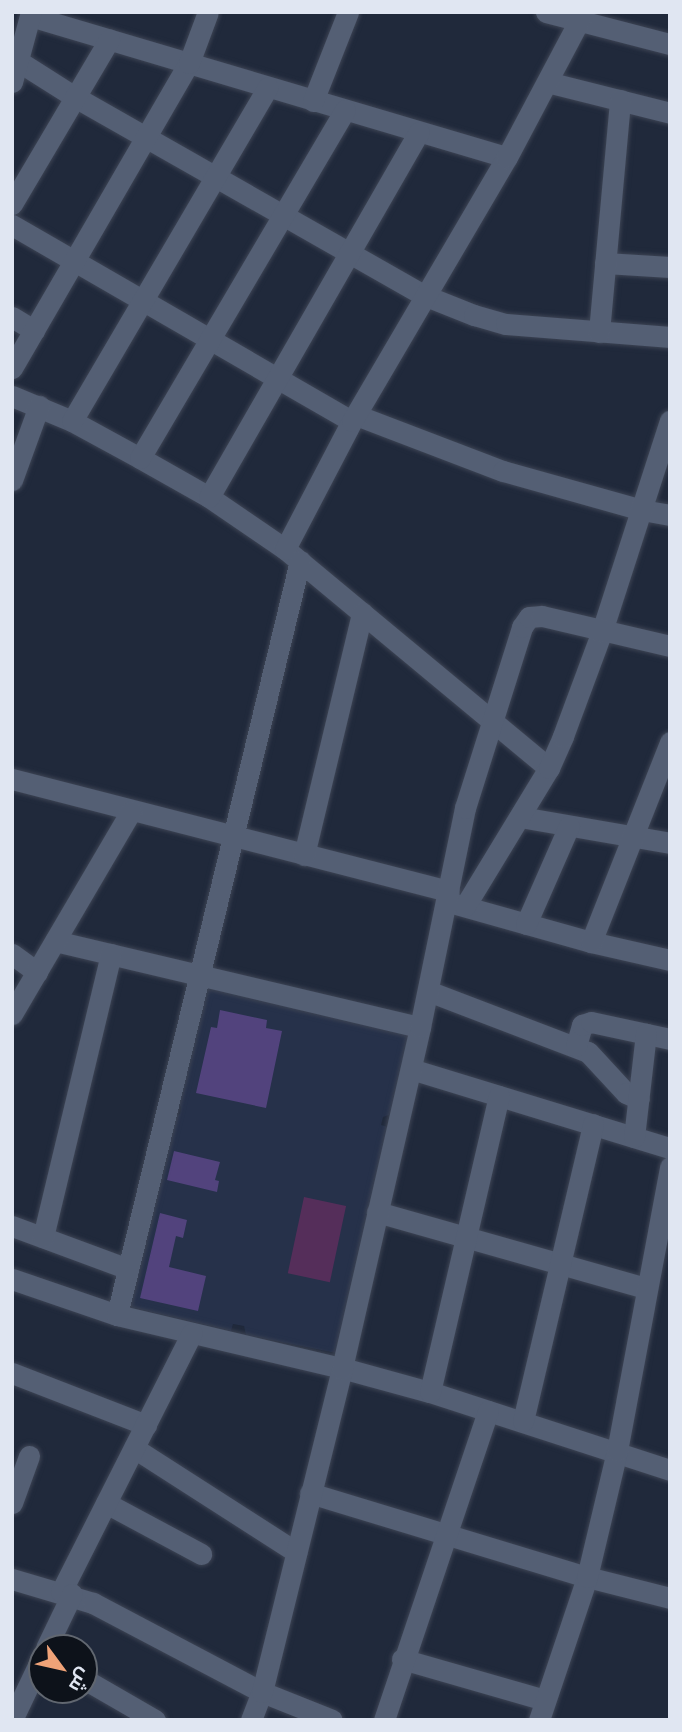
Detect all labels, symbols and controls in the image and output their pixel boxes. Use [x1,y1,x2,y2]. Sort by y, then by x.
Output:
north arrow [28,1634,98,1704]
text: ش [61,1661,98,1698]

